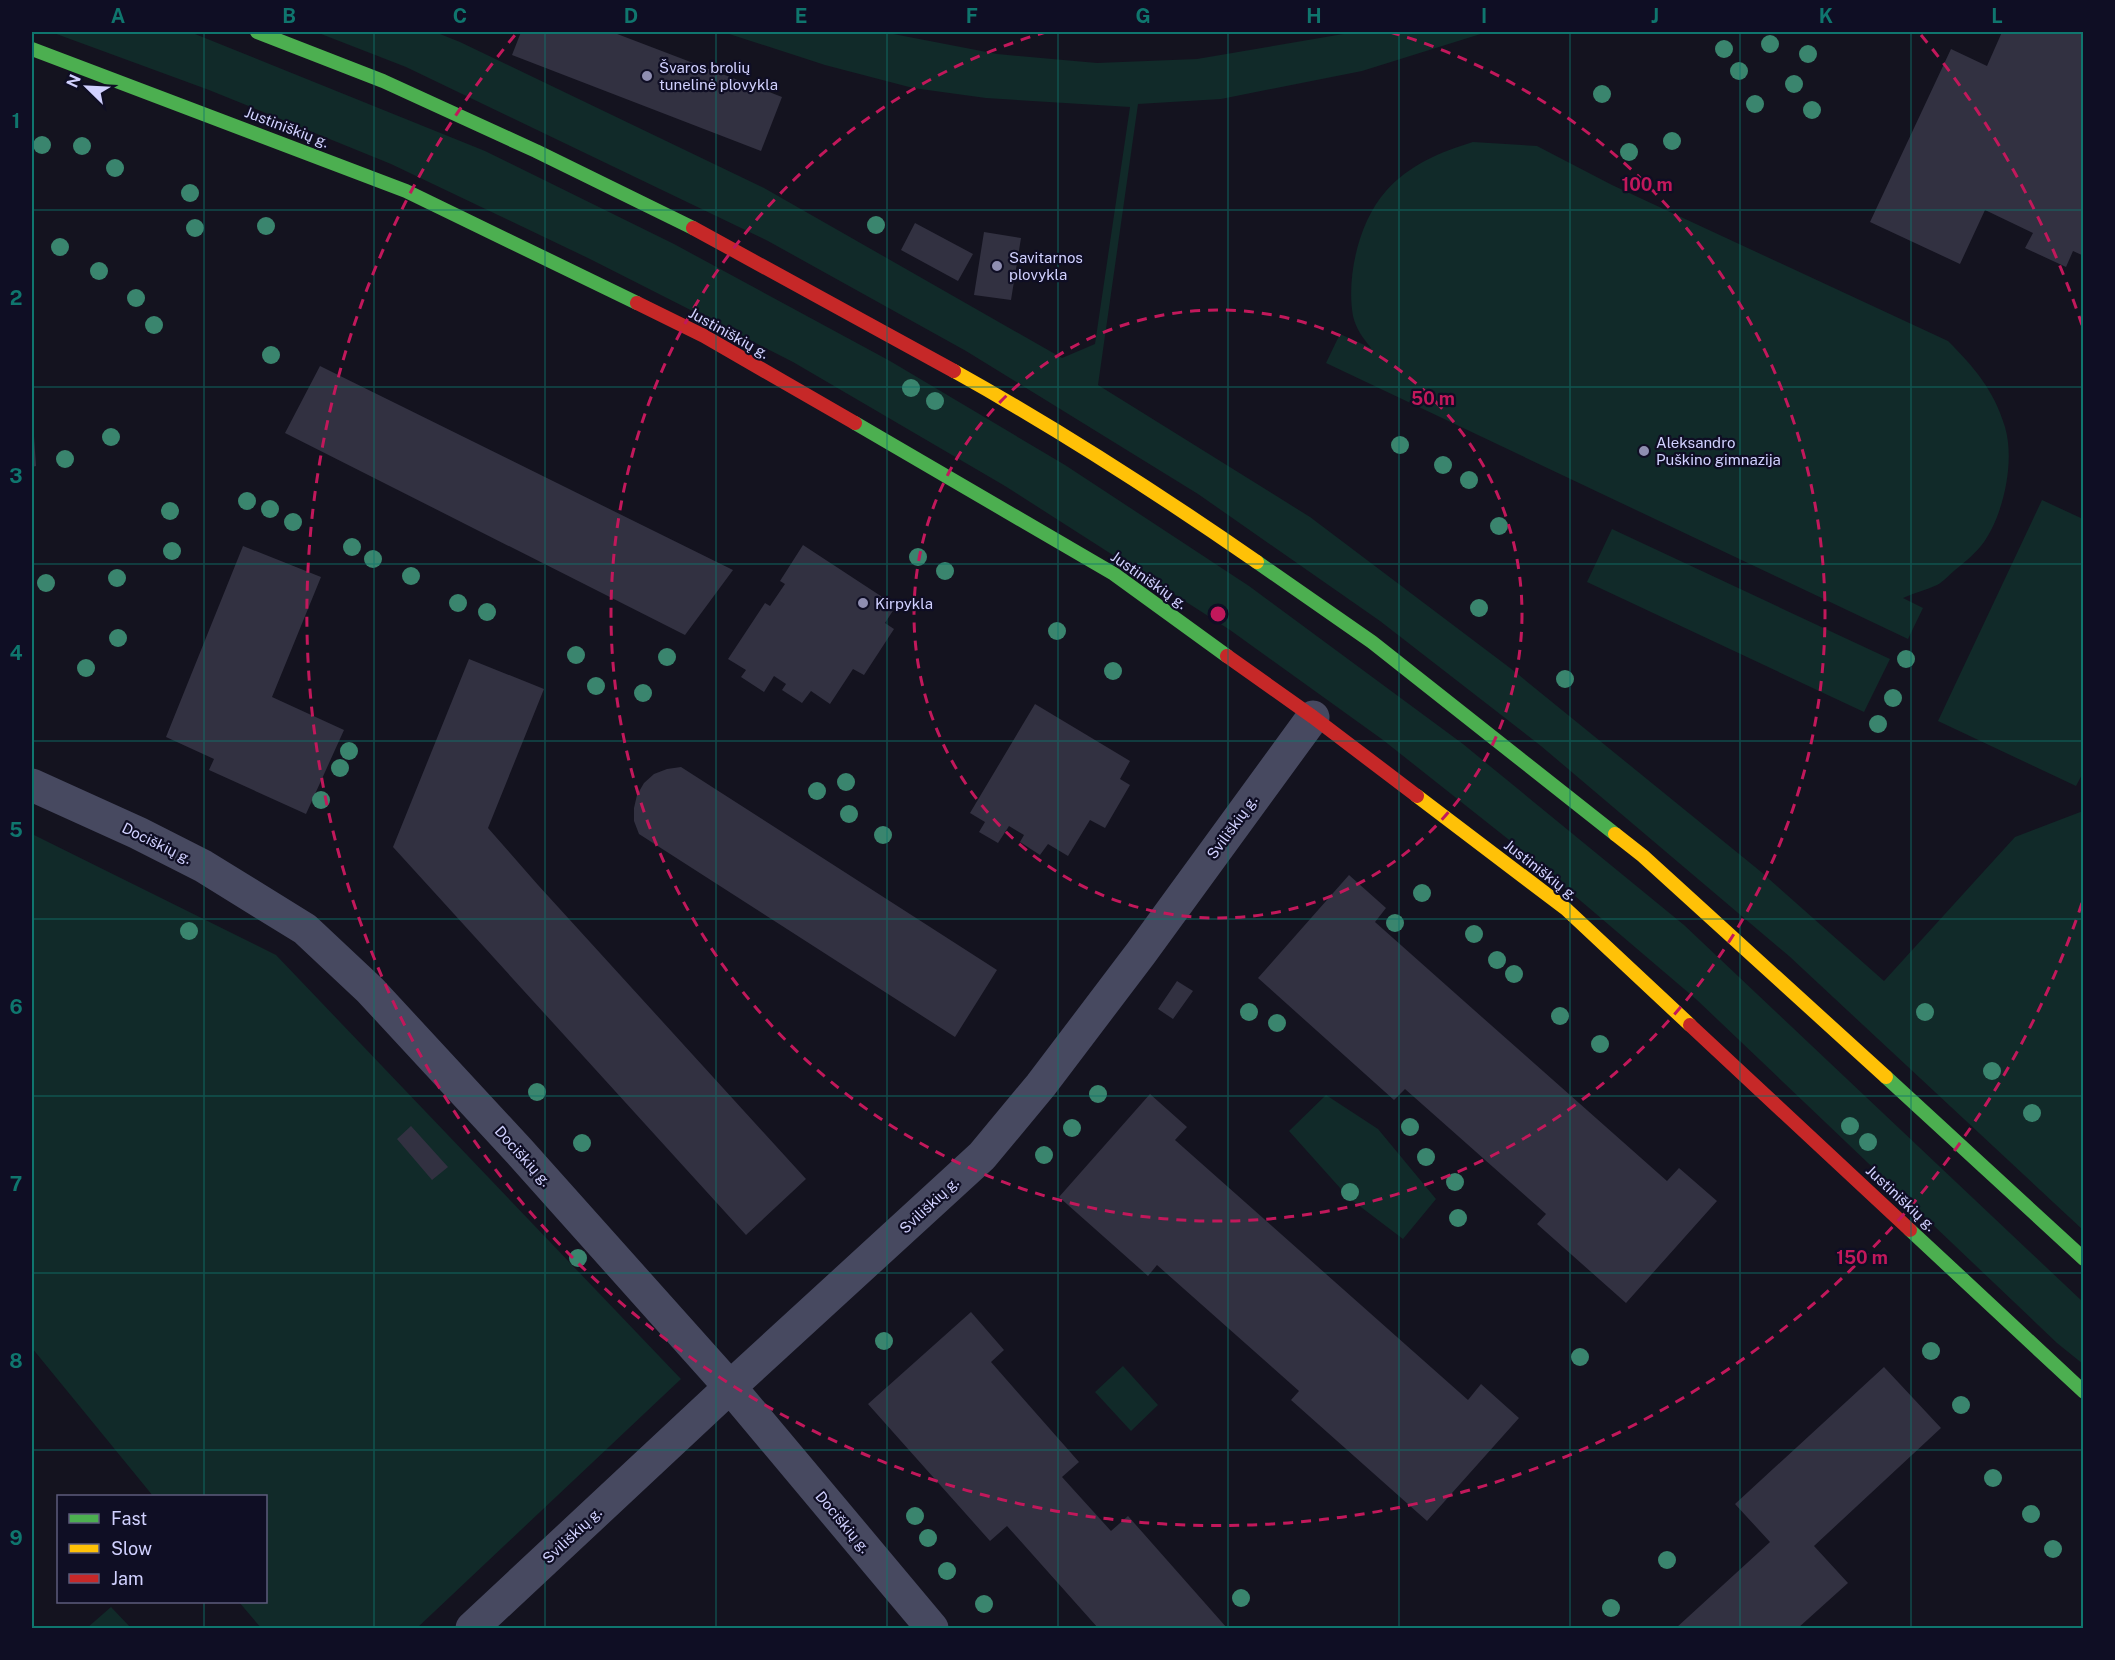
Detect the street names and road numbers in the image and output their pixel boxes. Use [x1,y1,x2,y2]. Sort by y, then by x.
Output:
street label: Justiniškių g. [243,103,331,151]
street label: Justiniškių g. [686,304,772,362]
street label: Justiniškių g. [1108,548,1190,612]
street label: Sviliškių g. [1203,792,1261,862]
street label: Dociškių g. [119,819,195,867]
street label: Justiniškių g. [1501,836,1581,904]
street label: Dociškių g. [491,1122,555,1190]
street label: Justiniškių g. [1863,1162,1939,1234]
street label: Sviliškių g. [896,1173,962,1237]
street label: Dociškių g. [812,1488,874,1556]
street label: Sviliškių g. [539,1503,605,1567]

